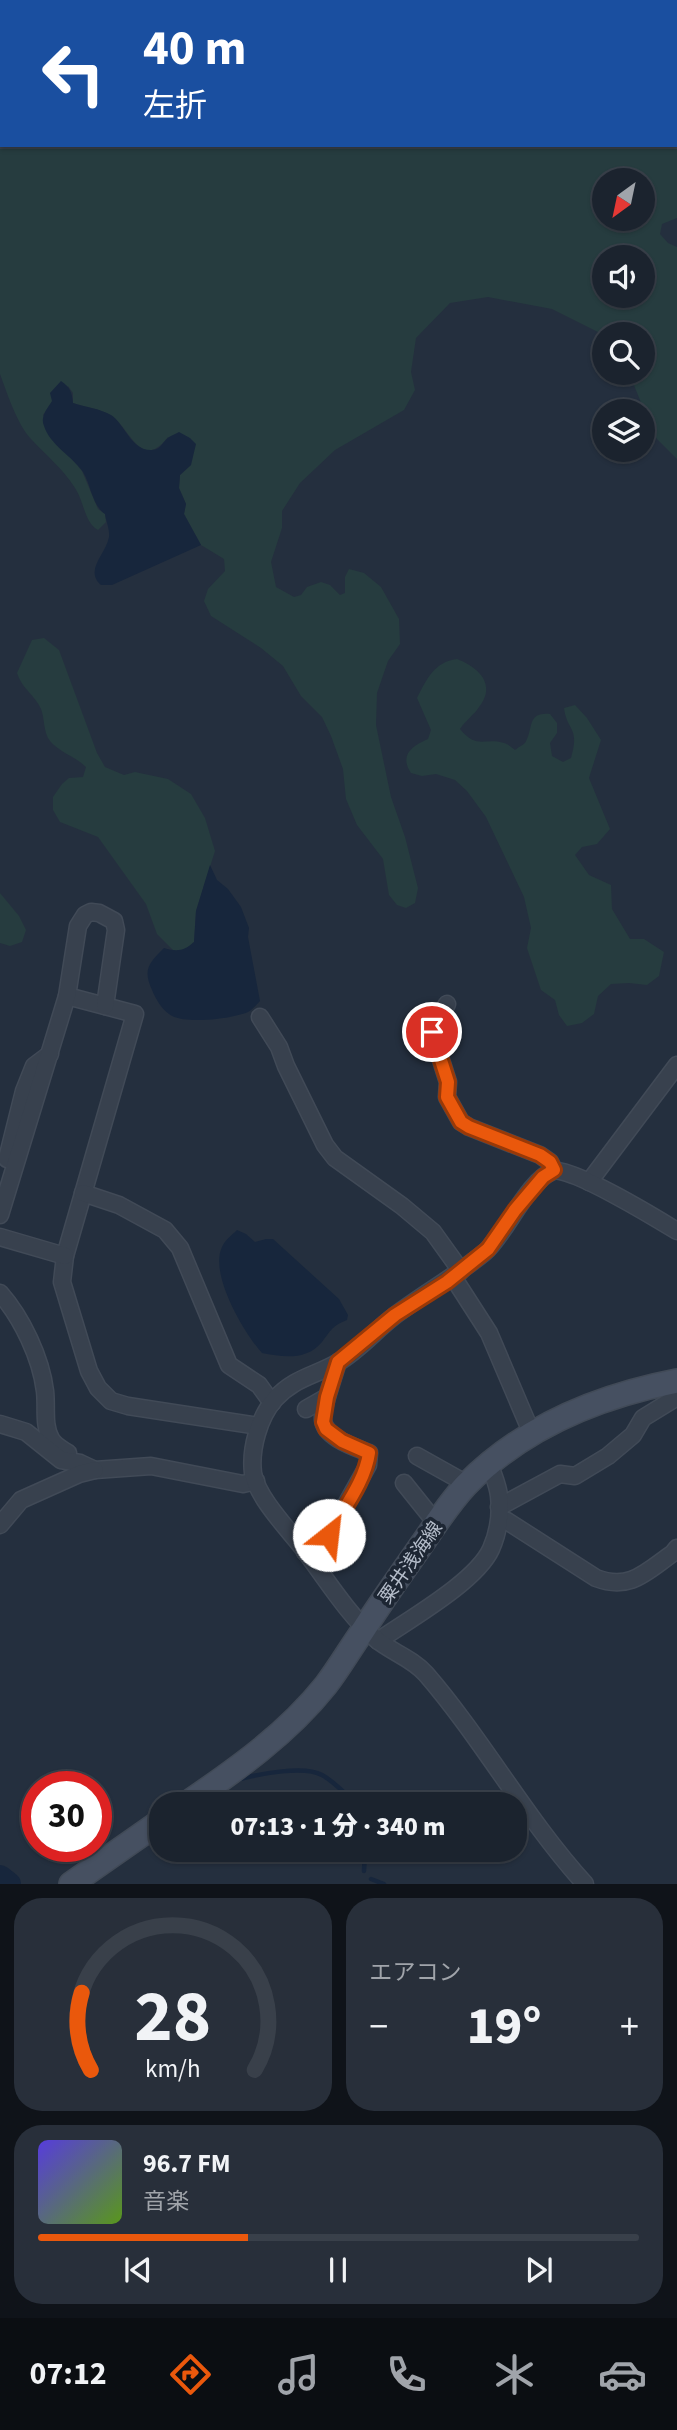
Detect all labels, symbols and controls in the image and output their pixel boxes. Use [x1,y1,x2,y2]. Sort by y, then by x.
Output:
text: 40 m [143,14,247,84]
icon: left [28,28,119,119]
text: 左折 [143,83,207,129]
north arrow [592,168,654,231]
map controls [592,168,655,462]
button: sound [592,245,655,308]
button: search [592,322,655,385]
button: layers [592,399,655,462]
pin [402,1002,462,1062]
icon: arrive [413,1013,451,1051]
position arrow [292,1498,366,1572]
street label: 粟井浅海線 [373,1516,450,1610]
speed limit sign: 30 [21,1771,112,1862]
text: 07:13 · 1 分 · 340 m [231,1808,445,1845]
text: エアコン [370,1956,462,1989]
text: 28 [134,1966,211,2070]
text: 19° [467,1990,542,2064]
text: − [370,2000,388,2054]
text: + [620,2000,639,2054]
text: km/h [145,2051,201,2087]
text: 96.7 FM [143,2145,231,2182]
text: 音楽 [143,2185,189,2218]
icon: previous [119,2251,157,2289]
icon: pause [319,2251,357,2289]
icon: next [520,2251,558,2289]
icon: directions [166,2350,215,2399]
icon: music [274,2350,323,2399]
icon: phone [382,2350,431,2399]
icon: climate [490,2350,539,2399]
icon: car [598,2350,647,2399]
text: 07:12 [30,2351,107,2397]

